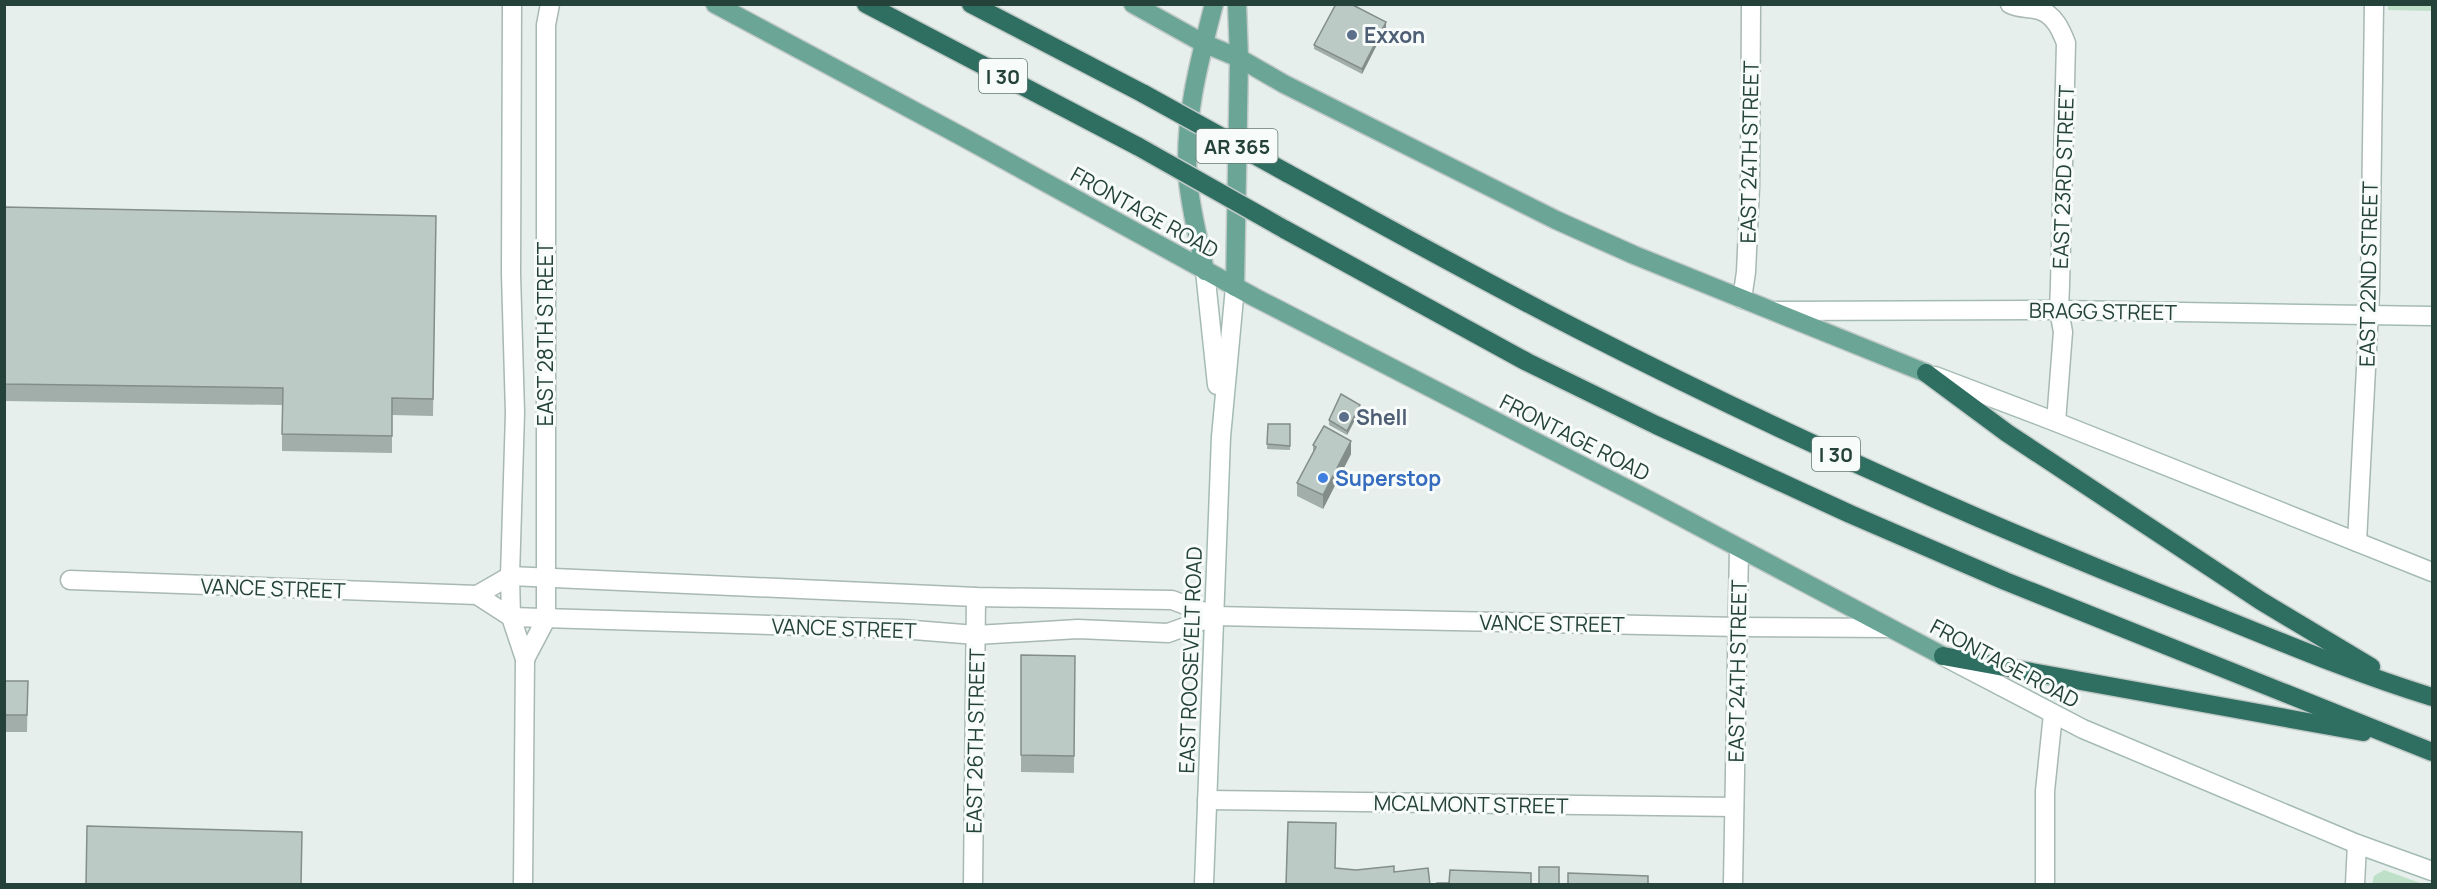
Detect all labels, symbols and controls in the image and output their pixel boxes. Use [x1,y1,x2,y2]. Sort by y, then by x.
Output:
place label: Exxon [1364,21,1425,49]
marker: Exxon [1345,28,1359,42]
road number: I 30 [979,59,1027,93]
street label: EAST 24TH STREET [1733,60,1765,244]
street label: EAST 23RD STREET [2046,84,2080,270]
road number: AR 365 [1196,129,1278,163]
street label: FRONTAGE ROAD [1066,160,1224,264]
street label: EAST 22ND STREET [2352,180,2384,367]
street label: EAST 28TH STREET [531,241,559,426]
street label: BRAGG STREET [2029,296,2178,326]
street label: FRONTAGE ROAD [1495,387,1655,487]
place label: Shell [1356,403,1407,431]
marker: Shell [1337,410,1351,424]
road number: I 30 [1812,437,1860,471]
place label: Superstop [1335,464,1441,492]
marker: Superstop [1316,471,1330,485]
street label: EAST ROOSEVELT ROAD [1172,546,1208,774]
street label: VANCE STREET [200,571,347,605]
street label: EAST 24TH STREET [1721,579,1753,763]
street label: VANCE STREET [1479,608,1625,638]
street label: VANCE STREET [771,611,918,645]
street label: FRONTAGE ROAD [1926,612,2084,714]
street label: EAST 26TH STREET [959,648,991,834]
street label: MCALMONT STREET [1373,788,1569,820]

